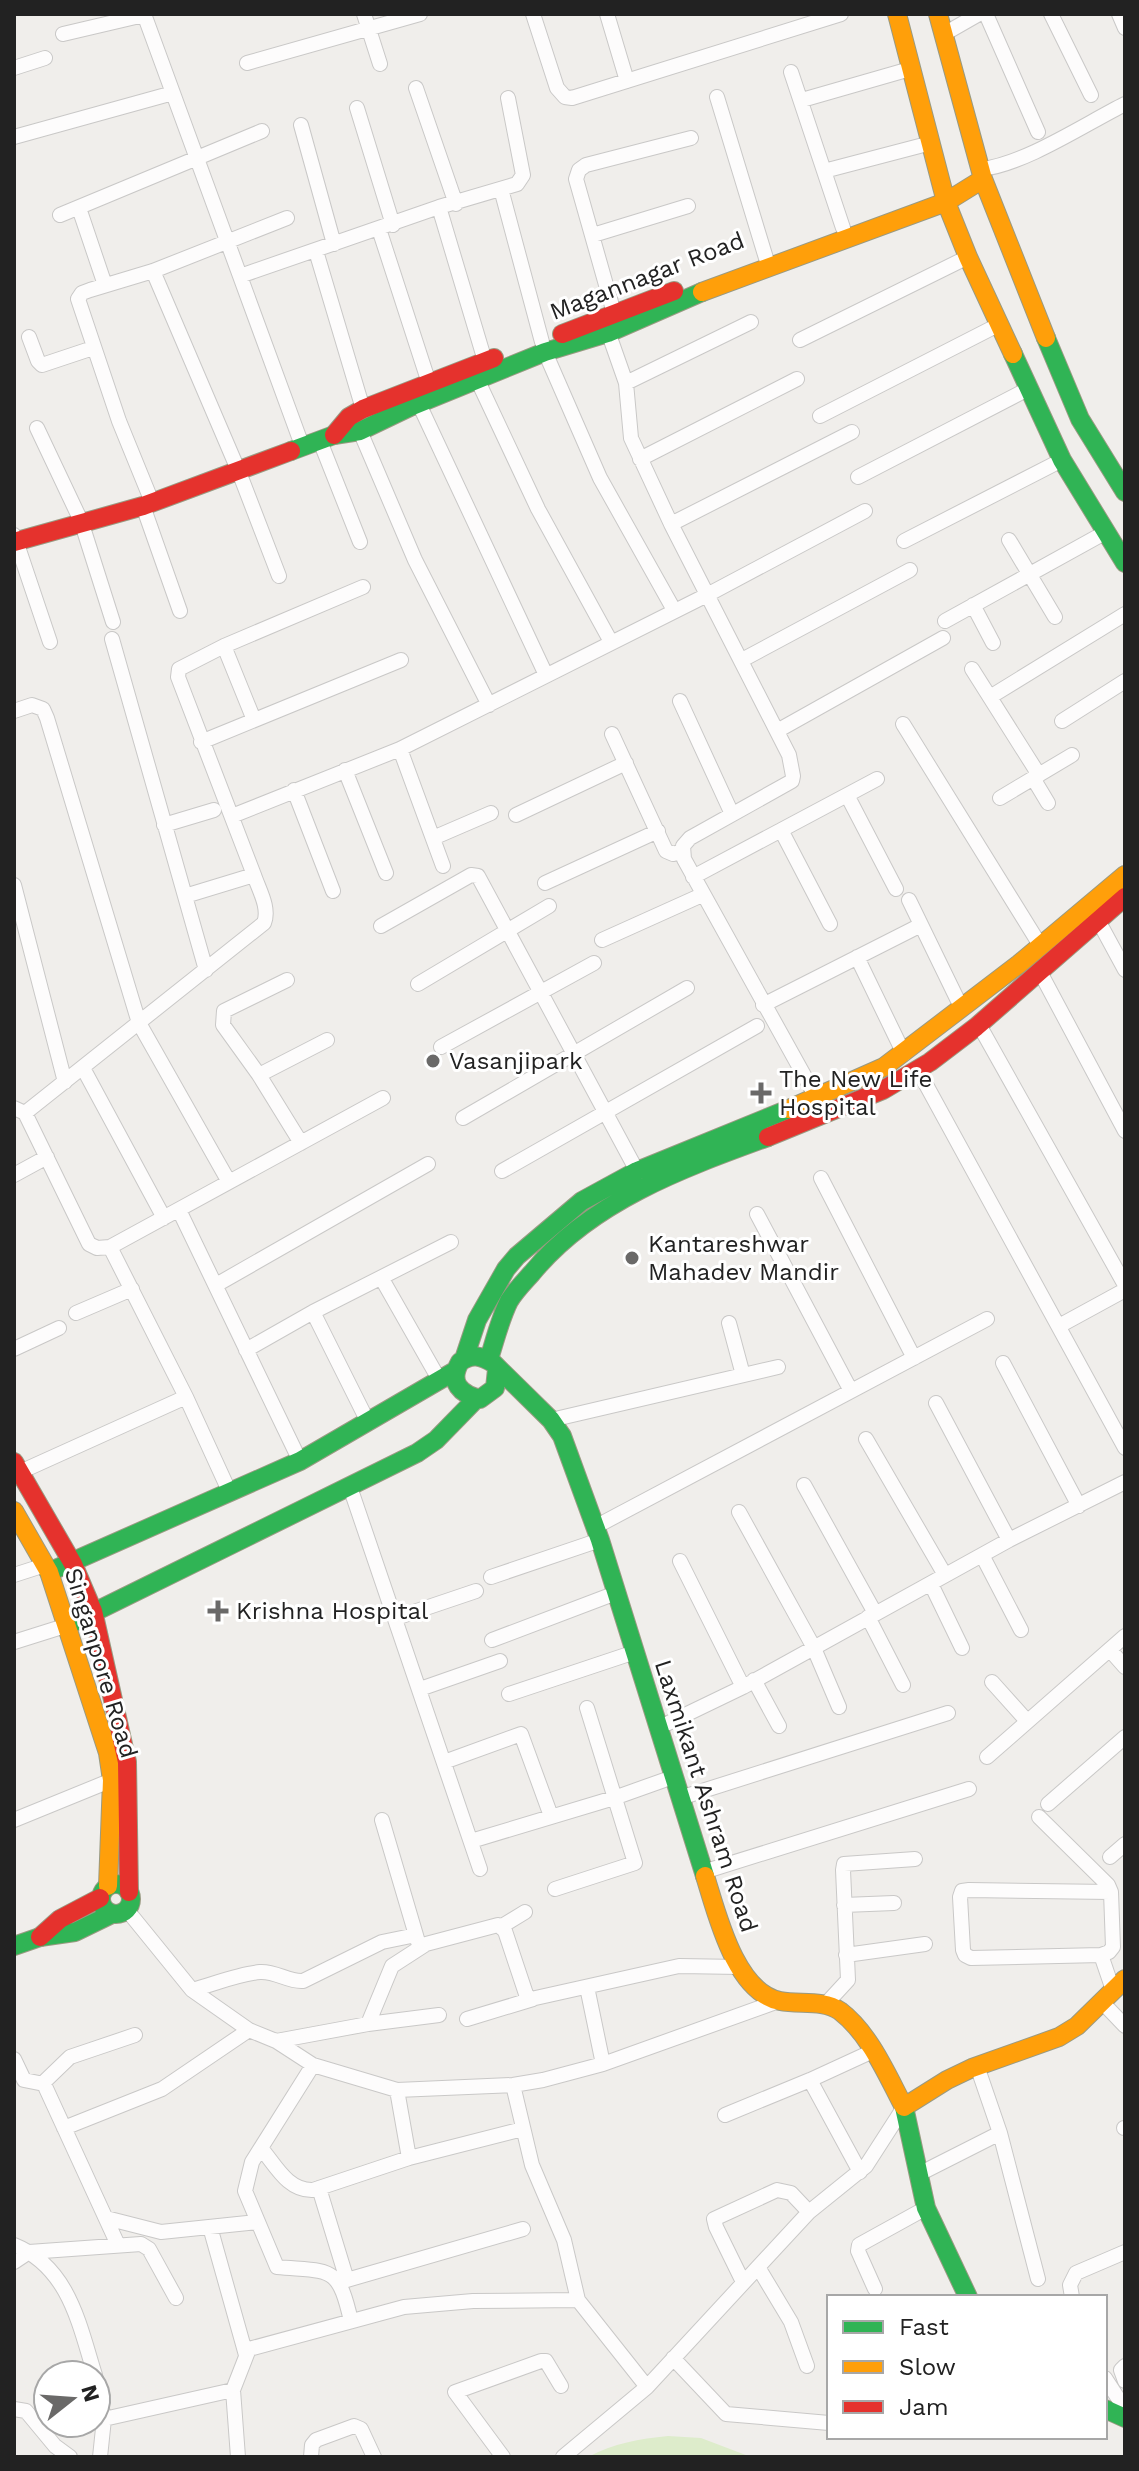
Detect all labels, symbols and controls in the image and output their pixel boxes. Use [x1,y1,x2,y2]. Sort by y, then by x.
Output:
street label: Magannagar Road [546,226,748,326]
place label: Vasanjipark [449,1047,583,1075]
marker: Vasanjipark [424,1052,442,1070]
place label: The New Life Hospital [779,1065,932,1121]
marker: The New Life Hospital [750,1082,772,1104]
place label: Kantareshwar Mahadev Mandir [648,1230,839,1286]
marker: Kantareshwar Mahadev Mandir [623,1249,641,1267]
street label: Singanpore Road [59,1565,143,1761]
place label: Krishna Hospital [236,1597,429,1625]
marker: Krishna Hospital [207,1600,229,1622]
street label: Laxmikant Ashram Road [649,1656,763,1936]
legend [827,2295,1107,2439]
text: Fast [899,2313,949,2341]
text: Slow [899,2353,956,2381]
north arrow [32,2359,112,2439]
text: N [76,2382,105,2405]
text: Jam [899,2393,949,2421]

